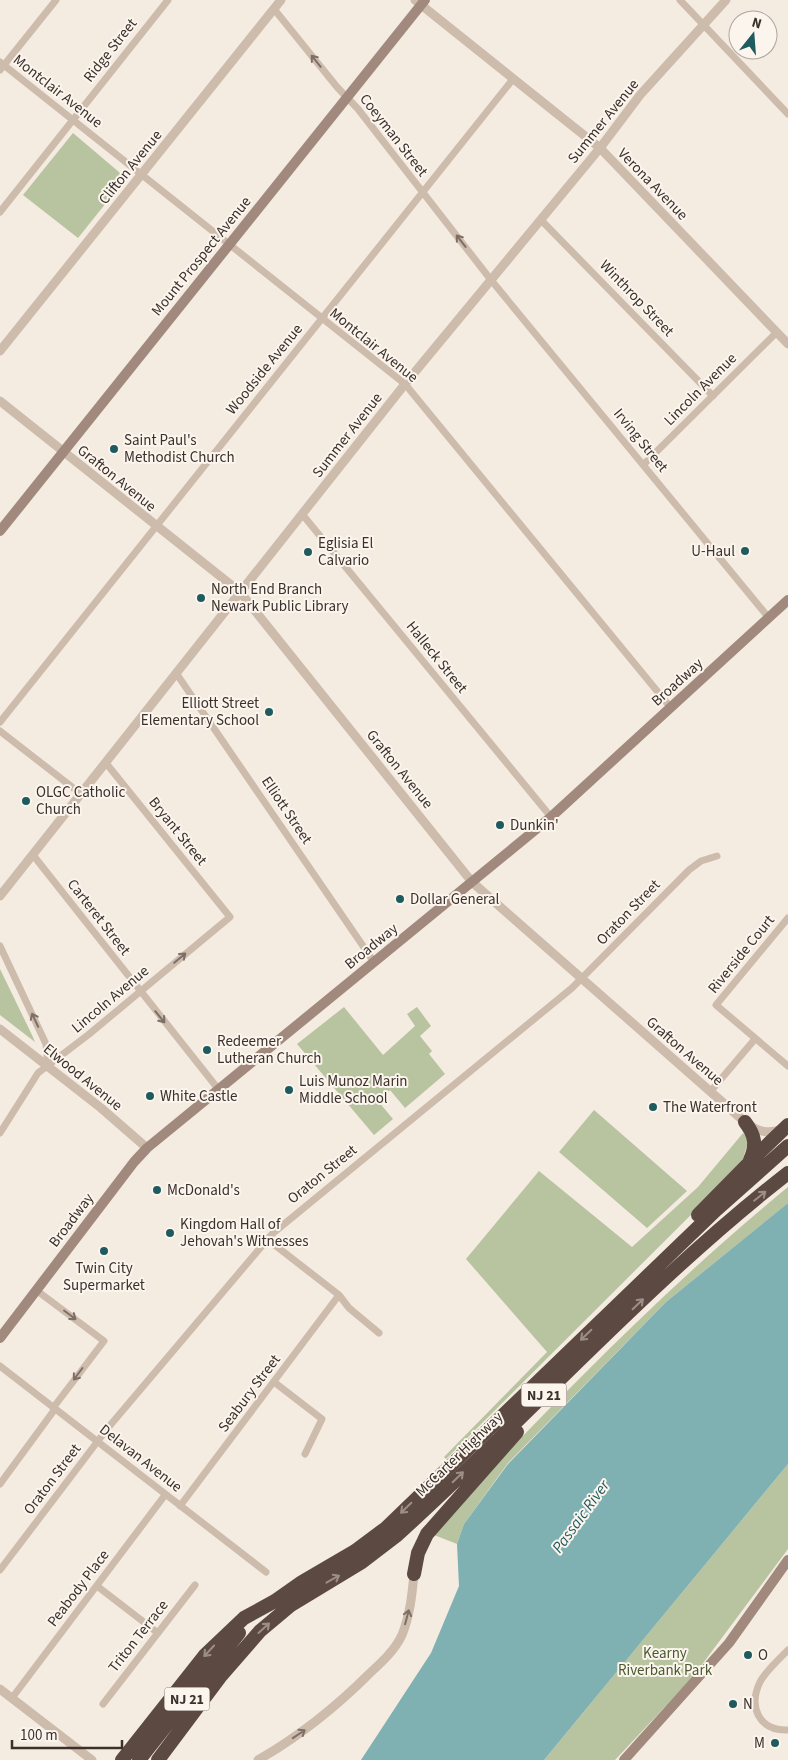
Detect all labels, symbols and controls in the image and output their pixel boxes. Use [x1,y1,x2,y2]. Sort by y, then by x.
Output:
north arrow [728,10,778,60]
text: N [749,13,764,34]
street label: Ridge Street [79,14,142,87]
street label: Montclair Avenue [8,50,107,133]
one-way arrow [311,54,321,68]
street label: Summer Avenue [563,75,644,168]
street label: Coeyman Street [355,89,433,181]
street label: Clifton Avenue [94,126,167,209]
street label: Verona Avenue [613,144,693,225]
street label: Mount Prospect Avenue [147,192,256,320]
one-way arrow [455,235,466,248]
street label: Winthrop Street [595,255,679,341]
street label: Montclair Avenue [325,303,422,388]
street label: Woodside Avenue [221,319,308,419]
street label: Lincoln Avenue [659,348,741,430]
street label: Summer Avenue [307,388,387,482]
street label: Irving Street [608,404,673,477]
place label: Saint Paul's Methodist Church [124,430,235,468]
street label: Grafton Avenue [73,440,161,517]
marker: Saint Paul's Methodist Church [108,443,120,455]
place label: Eglisia El Calvario [318,533,373,571]
place label: U-Haul [691,541,735,562]
marker: U-Haul [739,545,751,557]
marker: Eglisia El Calvario [302,546,314,558]
place label: North End Branch Newark Public Library [211,579,349,617]
marker: North End Branch Newark Public Library [195,592,207,604]
street label: Halleck Street [401,617,472,698]
street label: Broadway [647,654,708,711]
place label: Elliott Street Elementary School [141,693,259,731]
marker: Elliott Street Elementary School [263,706,275,718]
street label: Grafton Avenue [361,725,438,813]
street label: Elliott Street [256,772,317,848]
place label: OLGC Catholic Church [36,782,125,820]
street label: Bryant Street [143,793,212,870]
marker: OLGC Catholic Church [20,795,32,807]
place label: Dunkin' [510,815,559,836]
marker: Dunkin' [494,819,506,831]
street label: Carteret Street [62,875,135,960]
street label: Oraton Street [592,875,665,950]
place label: Dollar General [410,889,500,910]
marker: Dollar General [394,893,406,905]
street label: Riverside Court [703,911,780,998]
street label: Broadway [340,918,402,974]
one-way arrow [174,953,187,964]
street label: Lincoln Avenue [67,961,153,1038]
one-way arrow [155,1010,166,1023]
street label: Grafton Avenue [642,1012,728,1091]
one-way arrow [29,1013,39,1028]
place label: Redeemer Lutheran Church [217,1031,322,1069]
street label: Elwood Avenue [39,1039,127,1116]
marker: Redeemer Lutheran Church [201,1044,213,1056]
place label: Luis Munoz Marin Middle School [299,1071,408,1109]
marker: Luis Munoz Marin Middle School [283,1084,295,1096]
place label: White Castle [160,1086,237,1107]
marker: White Castle [144,1090,156,1102]
place label: The Waterfront [663,1097,757,1118]
marker: The Waterfront [647,1101,659,1113]
street label: Oraton Street [283,1140,362,1209]
place label: McDonald's [167,1180,240,1201]
marker: McDonald's [151,1184,163,1196]
street label: Broadway [44,1189,99,1252]
one-way arrow [753,1190,766,1201]
place label: Kingdom Hall of Jehovah's Witnesses [180,1214,309,1252]
marker: Kingdom Hall of Jehovah's Witnesses [164,1227,176,1239]
marker: Twin City Supermarket [98,1245,110,1257]
place label: Twin City Supermarket [63,1258,145,1296]
one-way arrow [632,1298,645,1310]
one-way arrow [63,1310,76,1321]
one-way arrow [580,1329,593,1341]
street label: Seabury Street [213,1350,286,1437]
one-way arrow [73,1367,84,1380]
road number: NJ 21 [522,1384,566,1406]
street label: McCarter Highway [411,1407,508,1502]
street label: Delavan Avenue [95,1419,186,1497]
street label: Oraton Street [19,1439,86,1519]
one-way arrow [452,1471,464,1483]
water label: Passaic River [547,1474,616,1558]
one-way arrow [400,1502,413,1514]
street label: Peabody Place [42,1545,114,1631]
one-way arrow [325,1574,340,1584]
street label: Triton Terrace [103,1596,173,1677]
one-way arrow [403,1609,413,1625]
one-way arrow [257,1622,270,1633]
park label: Kearny Riverbank Park [618,1643,713,1681]
one-way arrow [203,1645,215,1657]
place label: O [758,1645,768,1666]
marker: O [742,1649,754,1661]
road number: NJ 21 [164,1688,210,1710]
place label: N [743,1694,753,1715]
marker: N [727,1698,739,1710]
scale bar [12,1718,122,1750]
text: 100 m [20,1725,58,1746]
one-way arrow [292,1729,306,1739]
place label: M [754,1733,765,1754]
marker: M [769,1737,781,1749]

